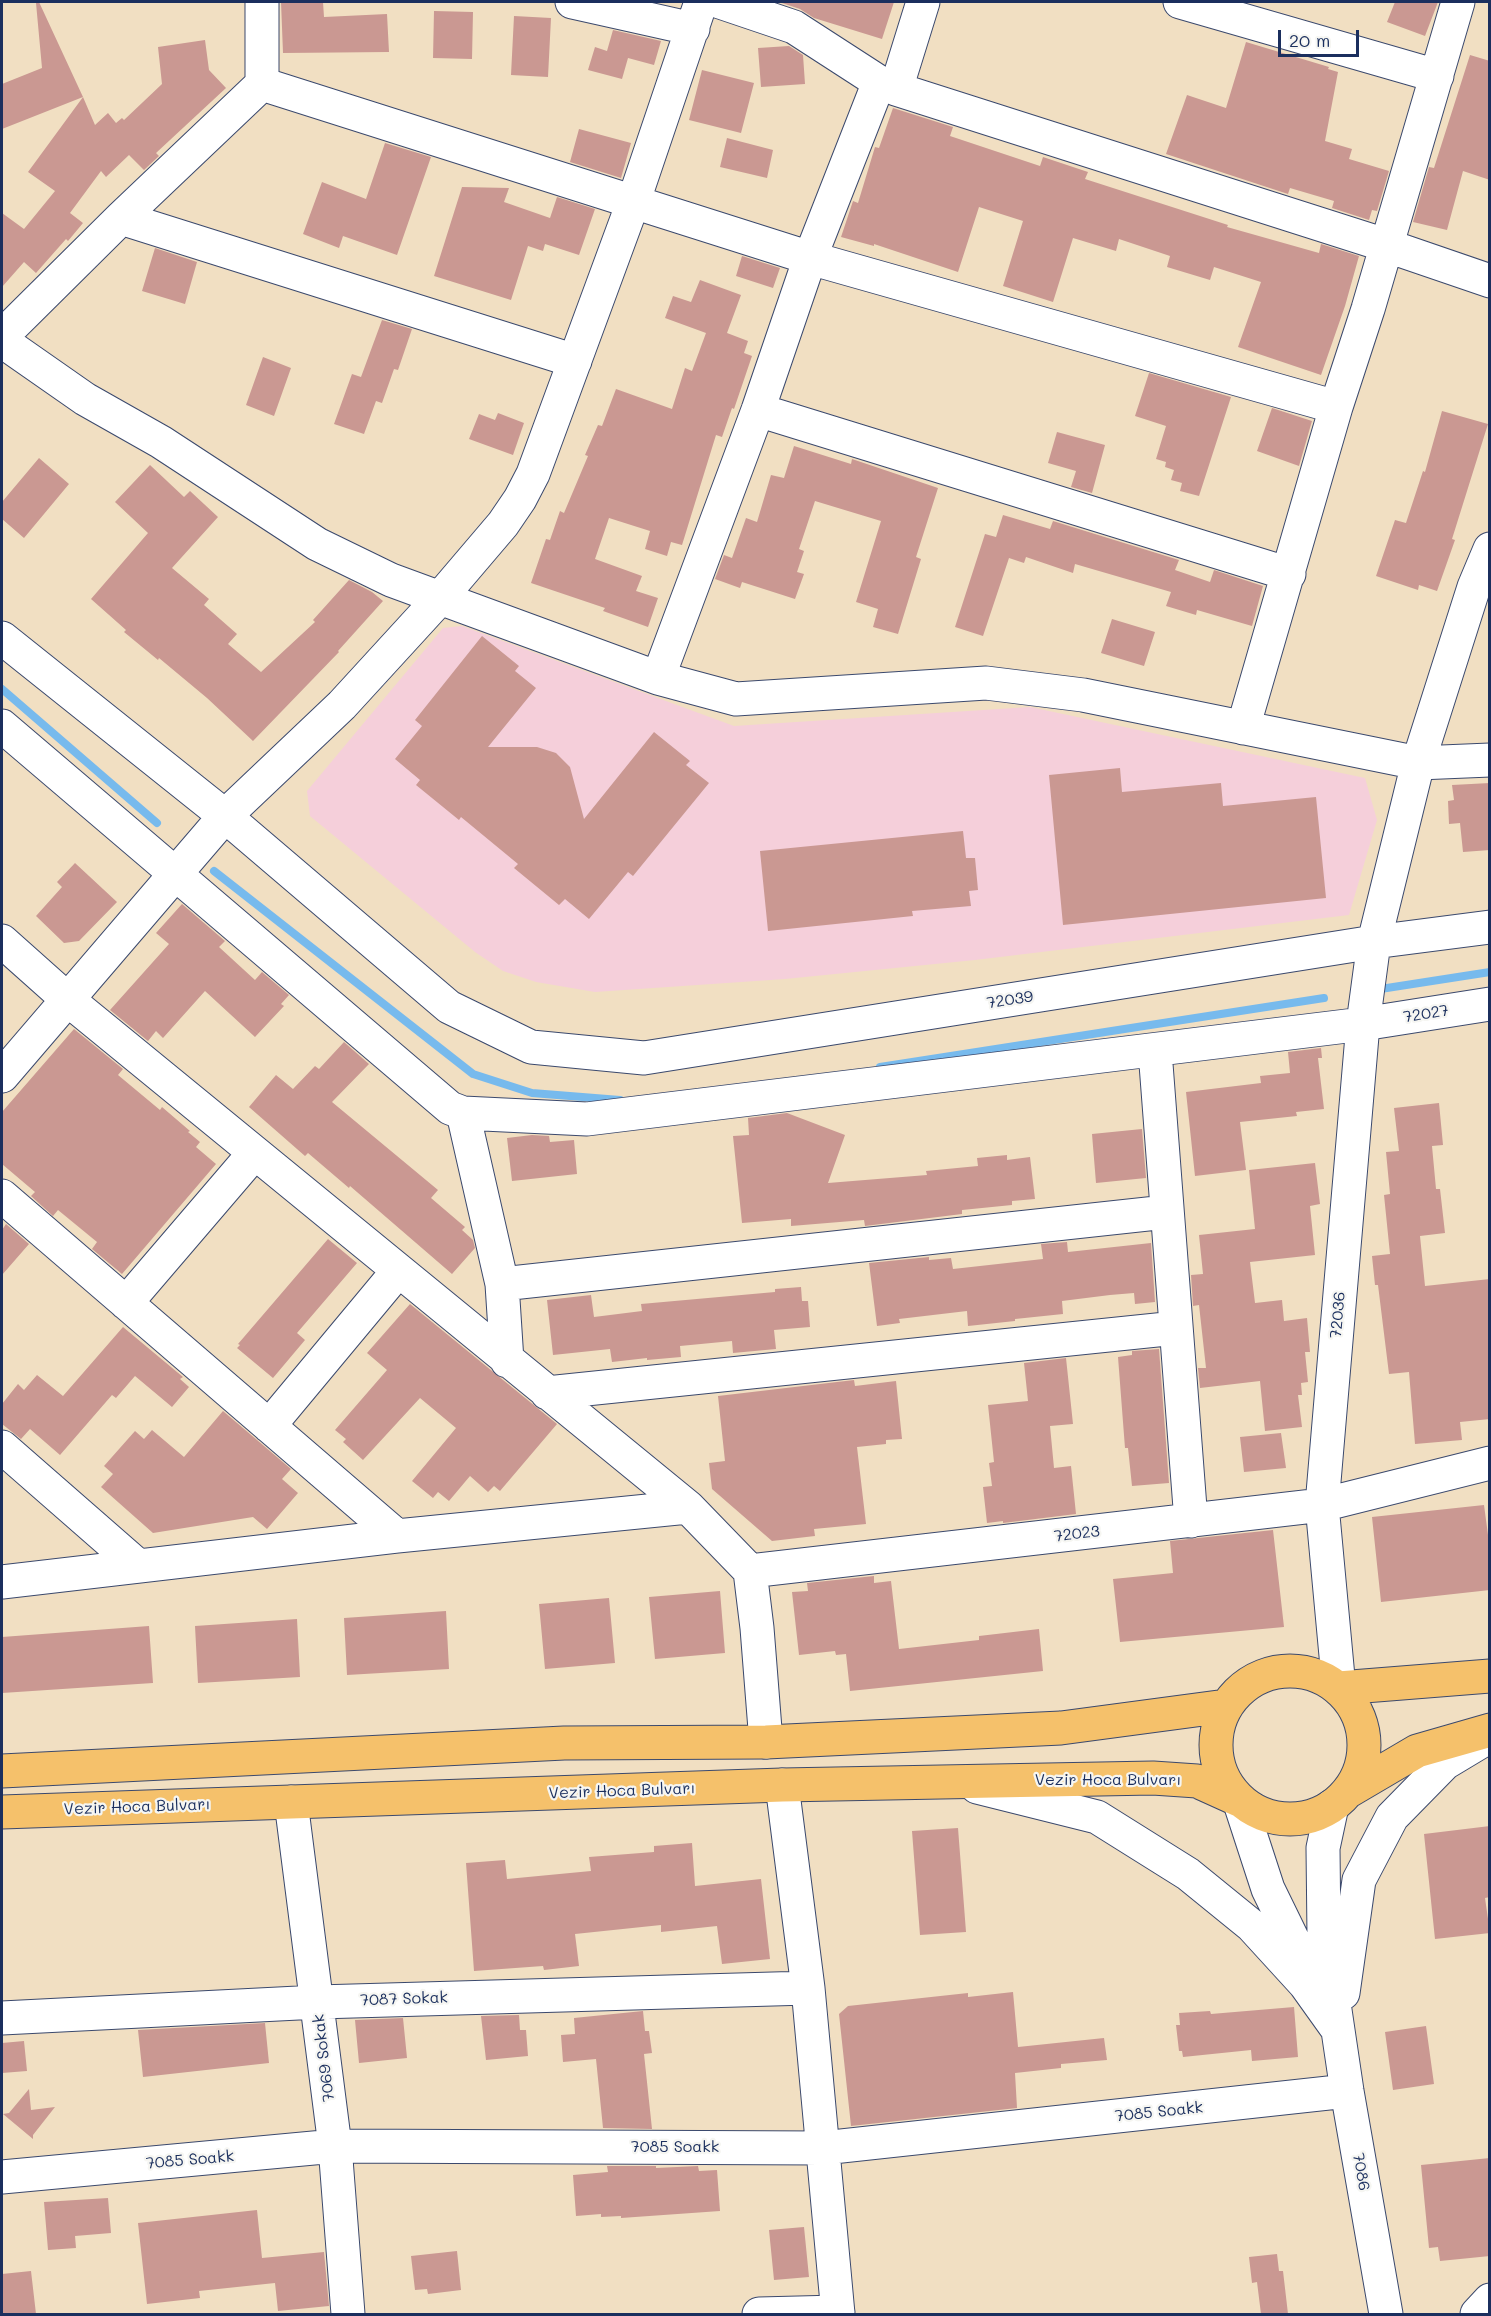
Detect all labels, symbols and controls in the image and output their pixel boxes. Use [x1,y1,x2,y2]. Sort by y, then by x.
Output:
scale bar [1281,18,1362,56]
text: 20 m [1289,28,1330,52]
street label: 72039 [986,987,1034,1013]
street label: 72027 [1402,1001,1450,1027]
street label: 72036 [1326,1291,1350,1339]
street label: 72023 [1053,1522,1101,1546]
street label: Vezir Hoca Bulvarı [1035,1770,1181,1790]
street label: Vezir Hoca Bulvarı [548,1779,696,1803]
street label: Vezir Hoca Bulvarı [63,1795,211,1819]
street label: 7087 Sokak [360,1988,448,2010]
street label: 7069 Sokak [309,2013,339,2103]
street label: 7085 Soakk [1114,2098,1204,2126]
street label: 7085 Soakk [631,2137,719,2157]
street label: 7085 Soakk [145,2147,235,2173]
street label: 7086 [1348,2152,1374,2192]

